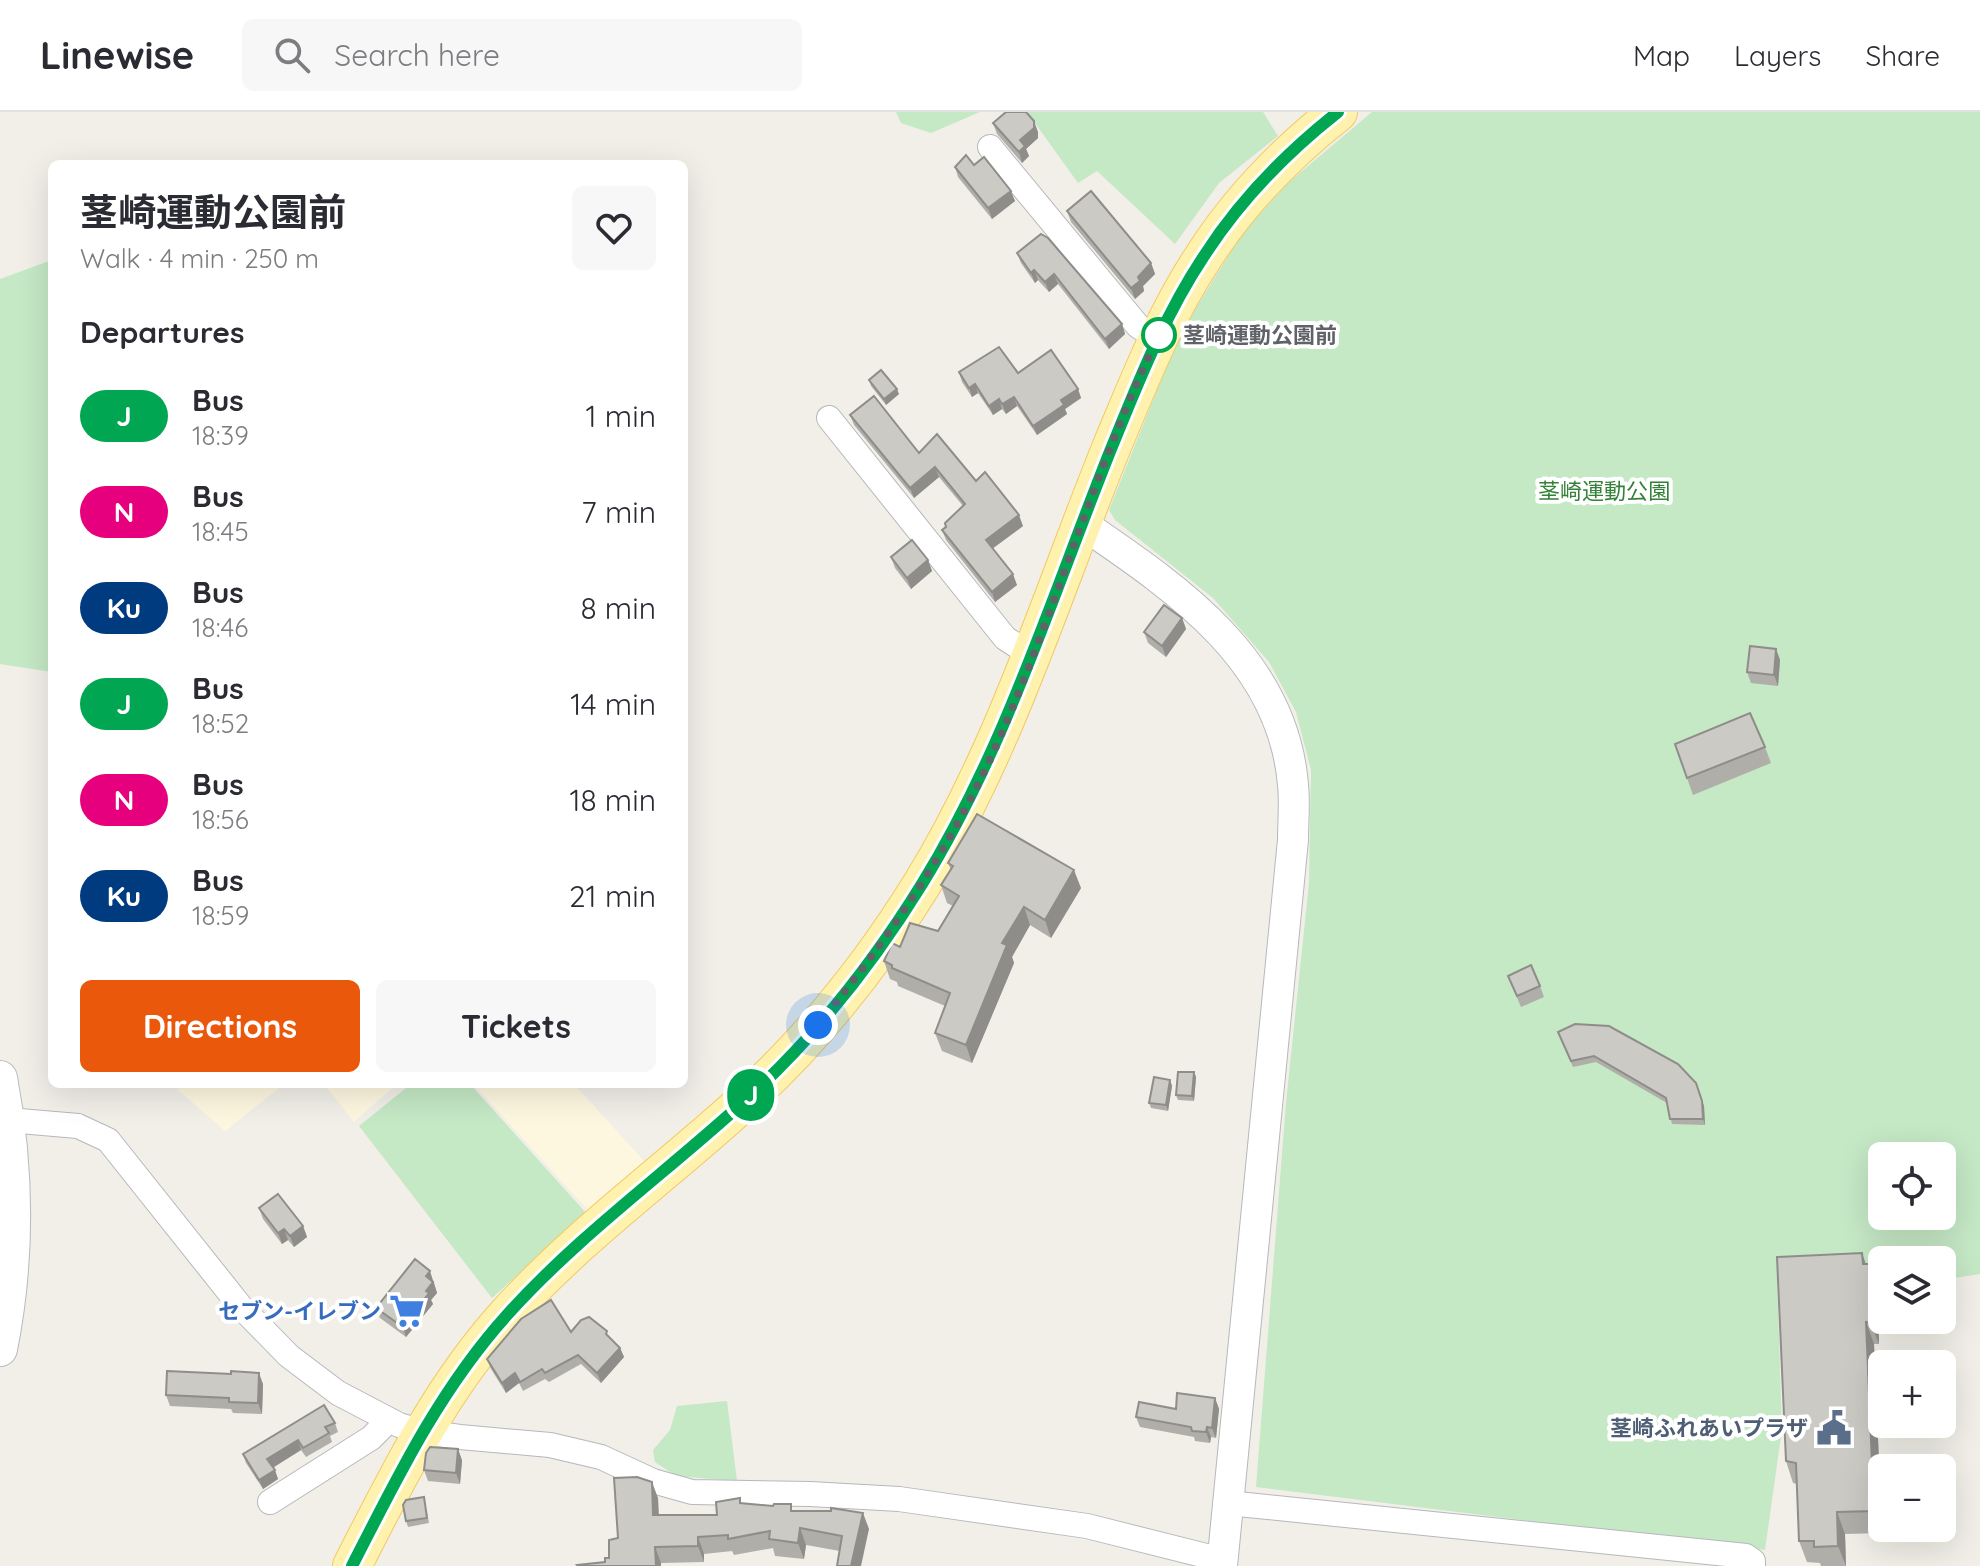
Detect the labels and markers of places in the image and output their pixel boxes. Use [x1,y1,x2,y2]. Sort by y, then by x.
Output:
marker: 茎崎運動公園前 [1142,318,1176,352]
place label: 茎崎運動公園前 [1183,321,1337,349]
supermarket icon: セブン-イレブン [388,1292,426,1330]
place label: セブン-イレブン [218,1297,381,1325]
public building icon: 茎崎ふれあいプラザ [1815,1409,1853,1447]
place label: 茎崎ふれあいプラザ [1610,1414,1808,1442]

